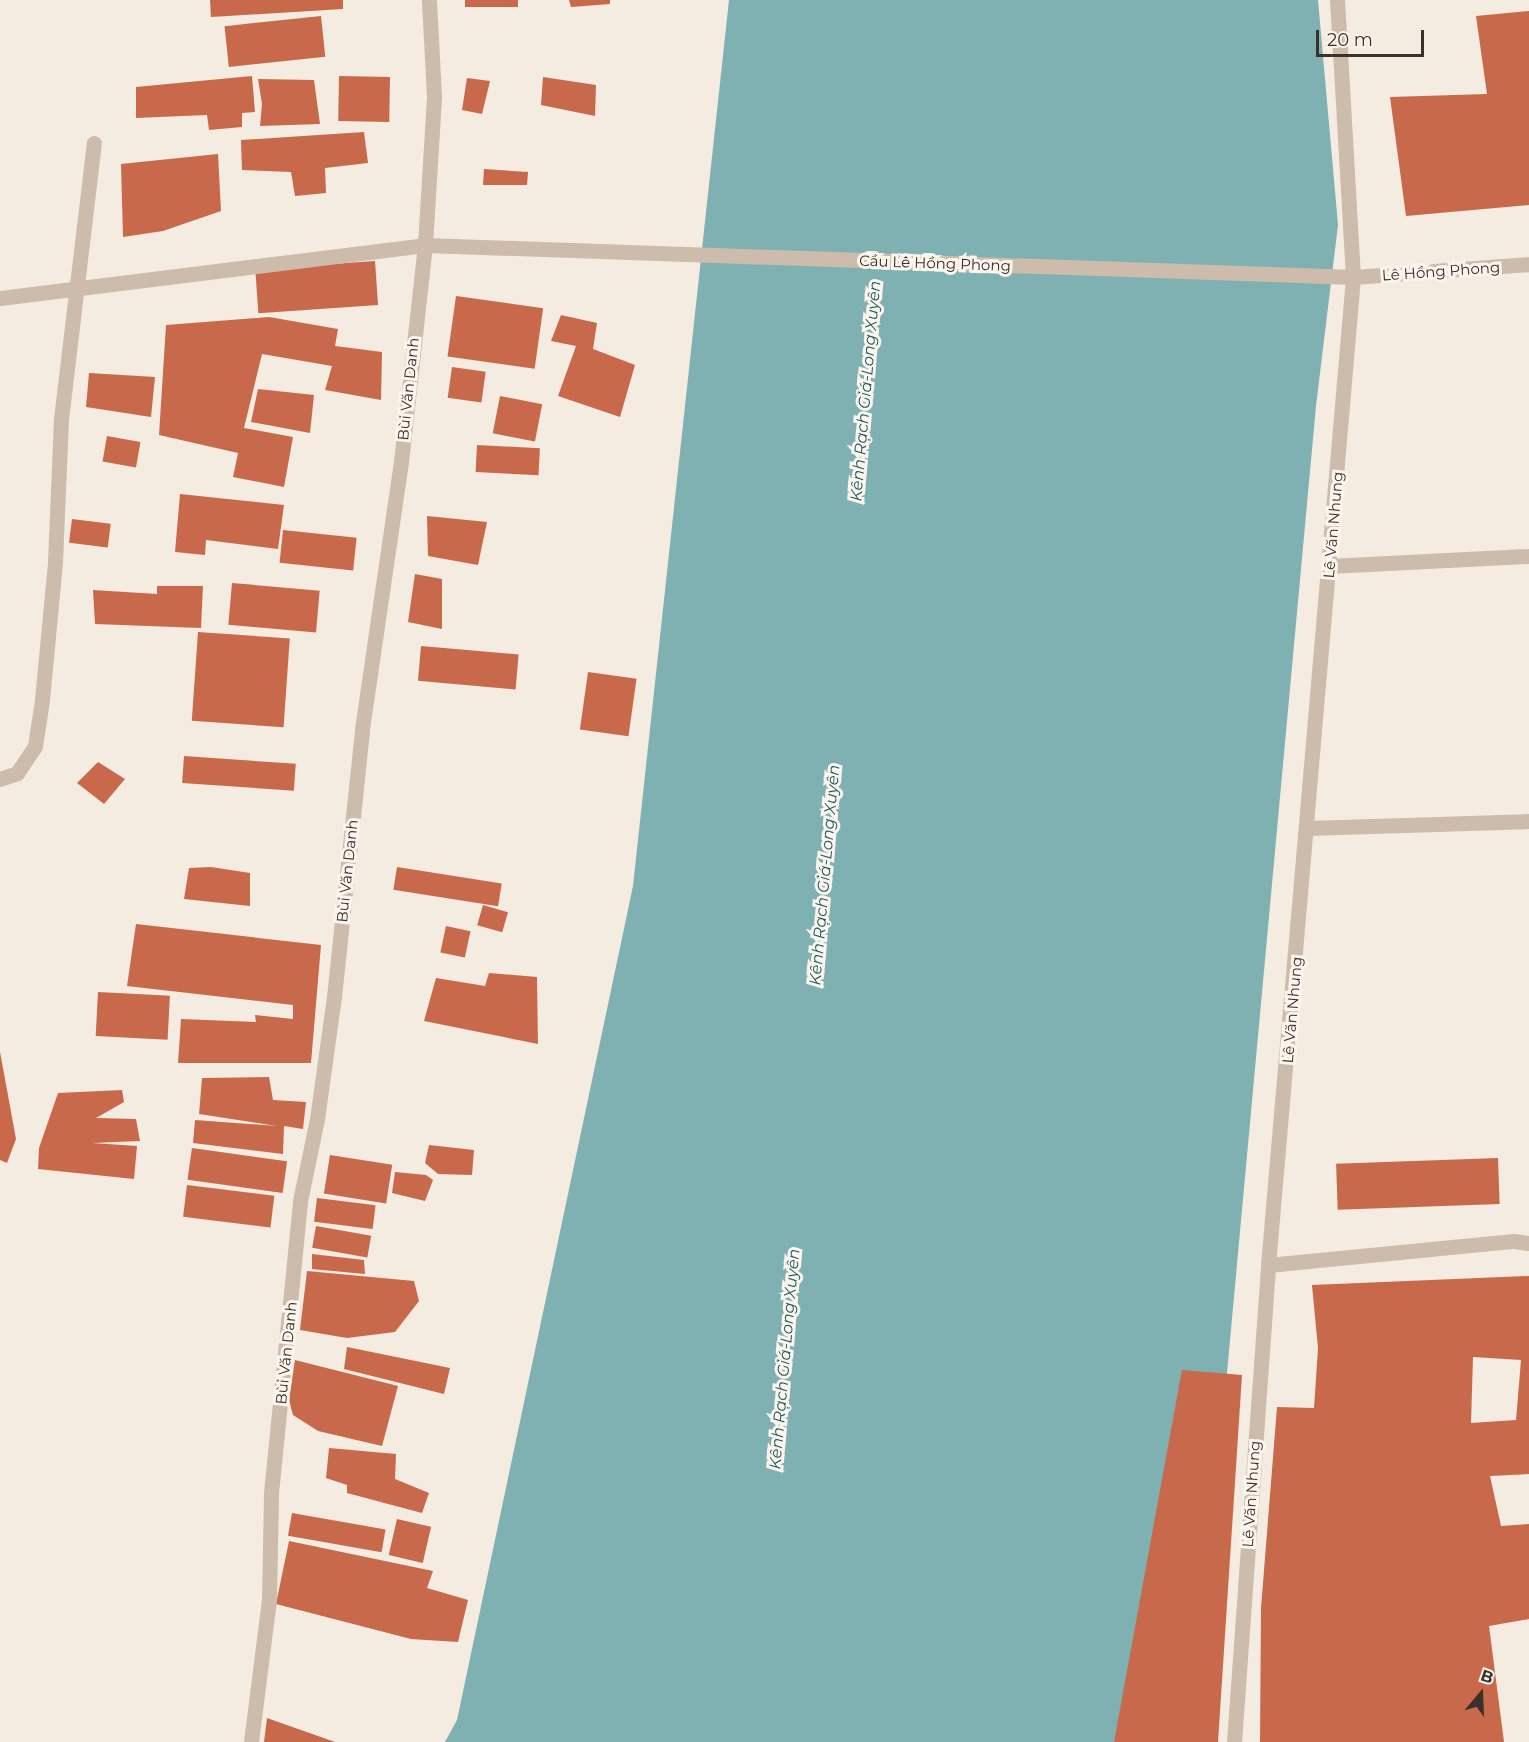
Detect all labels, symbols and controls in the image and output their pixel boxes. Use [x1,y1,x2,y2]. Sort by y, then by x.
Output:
scale bar [1319,18,1427,56]
text: 20 m [1327,29,1373,51]
street label: Cầu Lê Hồng Phong [859,251,1011,275]
street label: Lê Hồng Phong [1381,258,1501,284]
water label: Kênh Rạch Giá-Long Xuyên [847,280,885,502]
street label: Bùi Văn Danh [394,337,422,441]
street label: Lê Văn Nhung [1319,471,1347,579]
water label: Kênh Rạch Giá-Long Xuyên [806,764,844,986]
street label: Bùi Văn Danh [333,819,361,923]
street label: Lê Văn Nhung [1278,956,1306,1064]
water label: Kênh Rạch Giá-Long Xuyên [766,1248,804,1470]
street label: Bùi Văn Danh [272,1301,300,1405]
street label: Lê Văn Nhung [1238,1440,1264,1548]
north arrow [1451,1664,1511,1724]
text: B [1478,1666,1496,1687]

